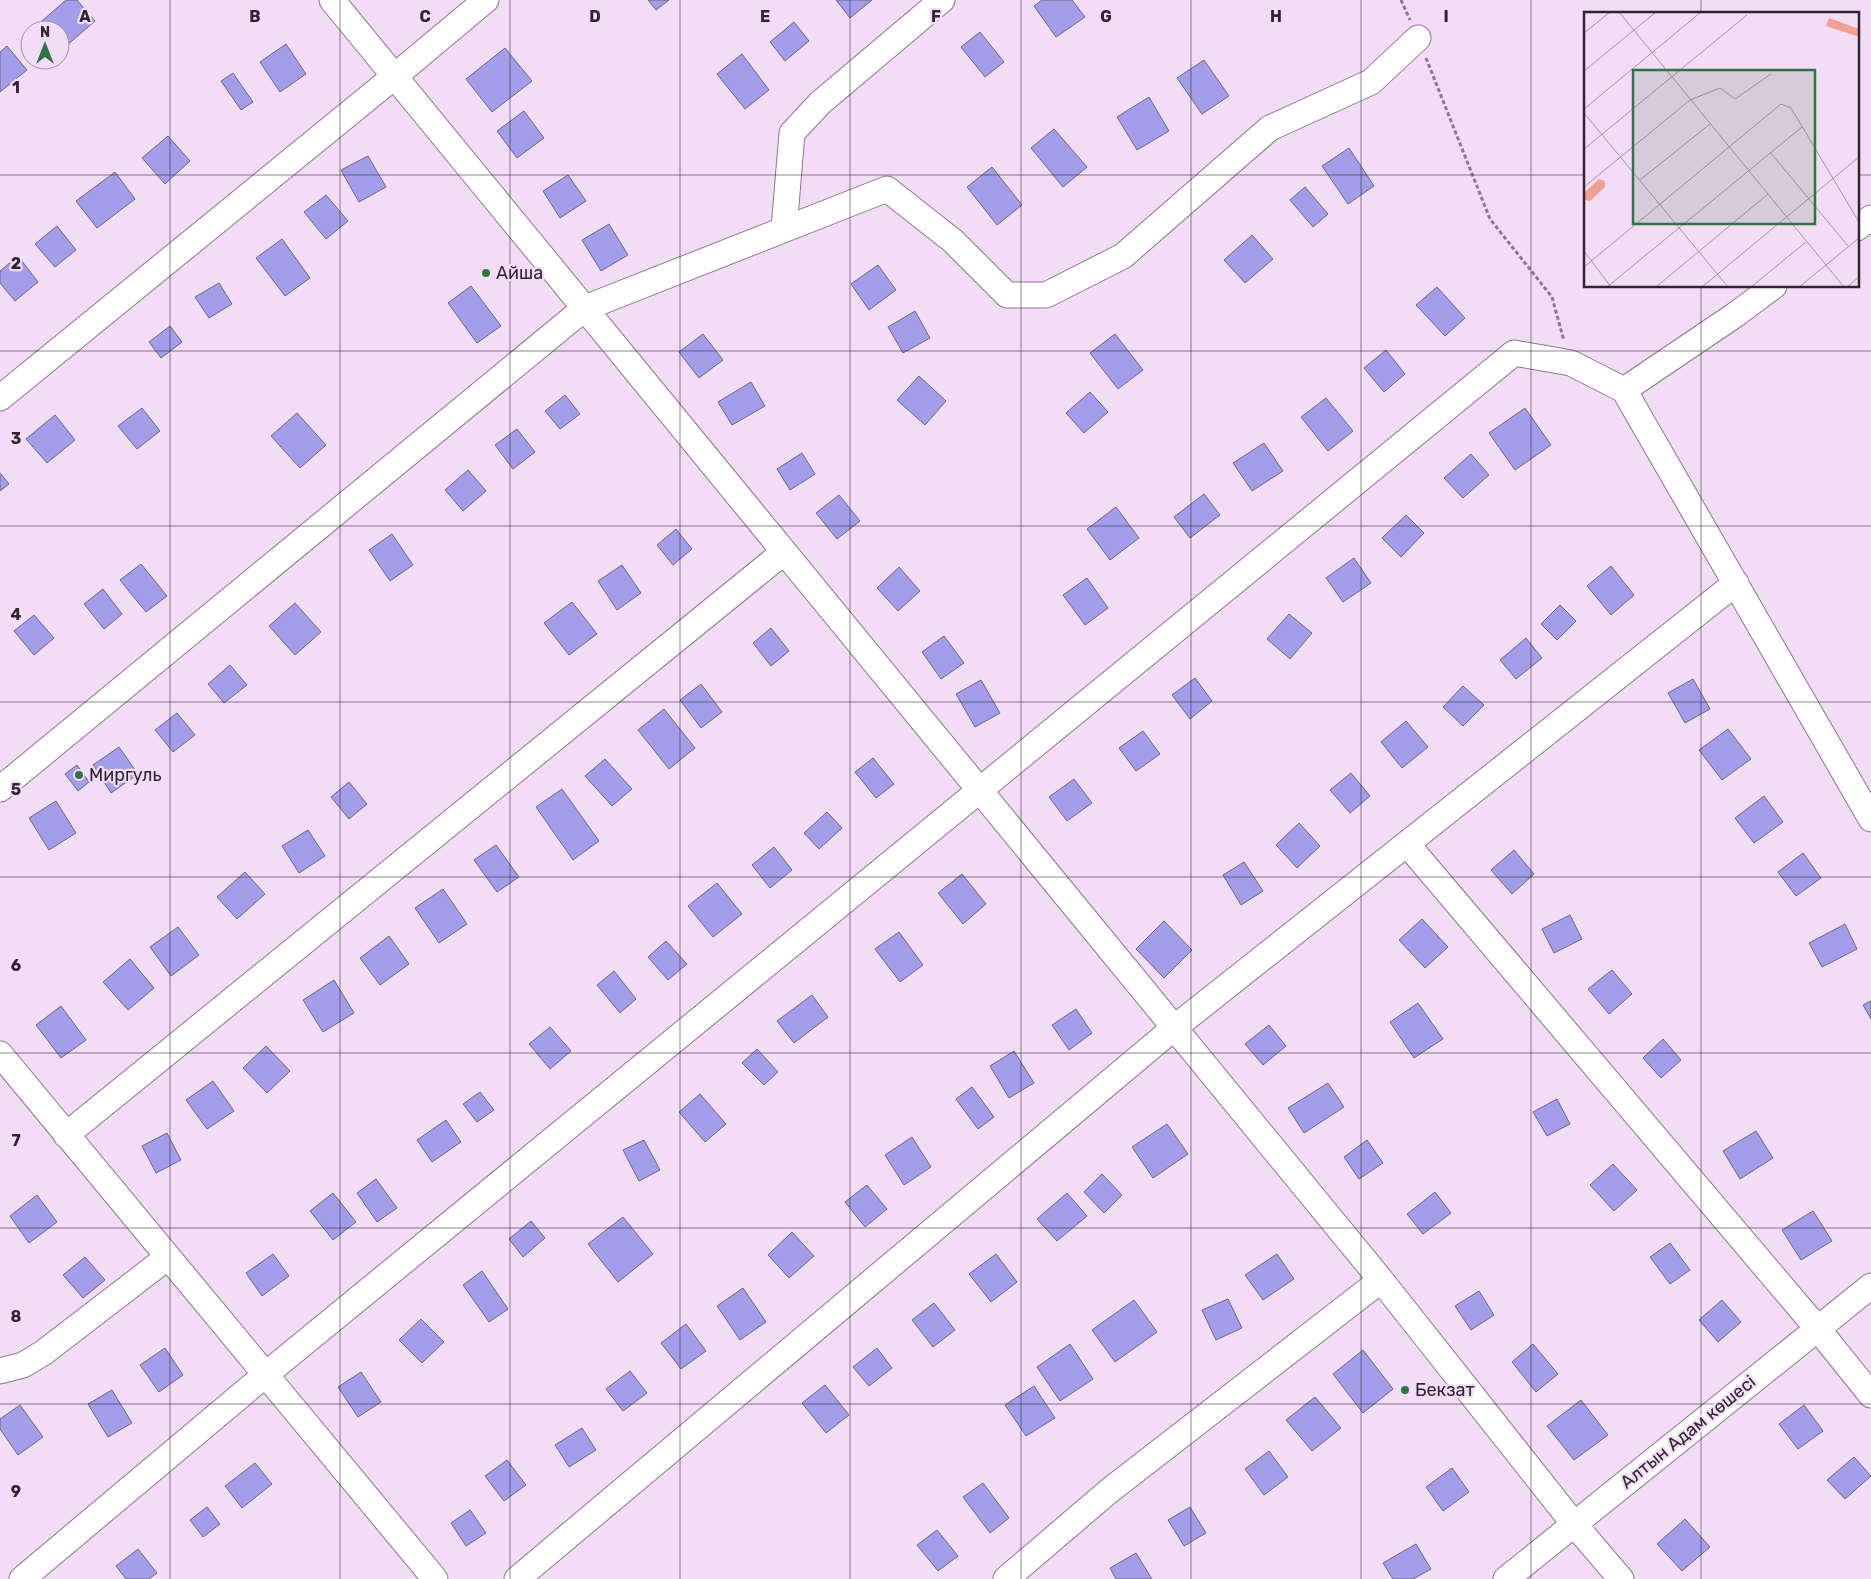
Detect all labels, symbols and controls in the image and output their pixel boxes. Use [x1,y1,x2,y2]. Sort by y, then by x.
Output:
text: A [79,7,91,26]
text: B [249,7,261,26]
text: C [419,7,431,26]
text: D [589,7,601,26]
text: E [760,7,770,26]
text: F [931,7,941,26]
text: G [1100,7,1112,26]
text: H [1270,7,1282,26]
text: I [1443,7,1449,26]
inset map [1584,12,1858,288]
north arrow [20,20,70,70]
text: N [40,24,50,41]
text: 1 [12,78,20,97]
text: 2 [11,254,21,273]
place label: Айша [496,262,543,284]
marker: Айша [480,267,492,279]
text: 3 [11,429,21,448]
text: 4 [11,605,22,624]
place label: Миргуль [89,764,162,786]
marker: Миргуль [73,769,85,781]
text: 5 [11,780,21,799]
text: 6 [11,956,21,975]
text: 7 [11,1131,21,1150]
text: 8 [11,1307,22,1326]
street label: Алтын Адам көшесі [1616,1371,1760,1493]
place label: Бекзат [1415,1379,1475,1401]
marker: Бекзат [1399,1384,1411,1396]
text: 9 [11,1482,21,1501]

